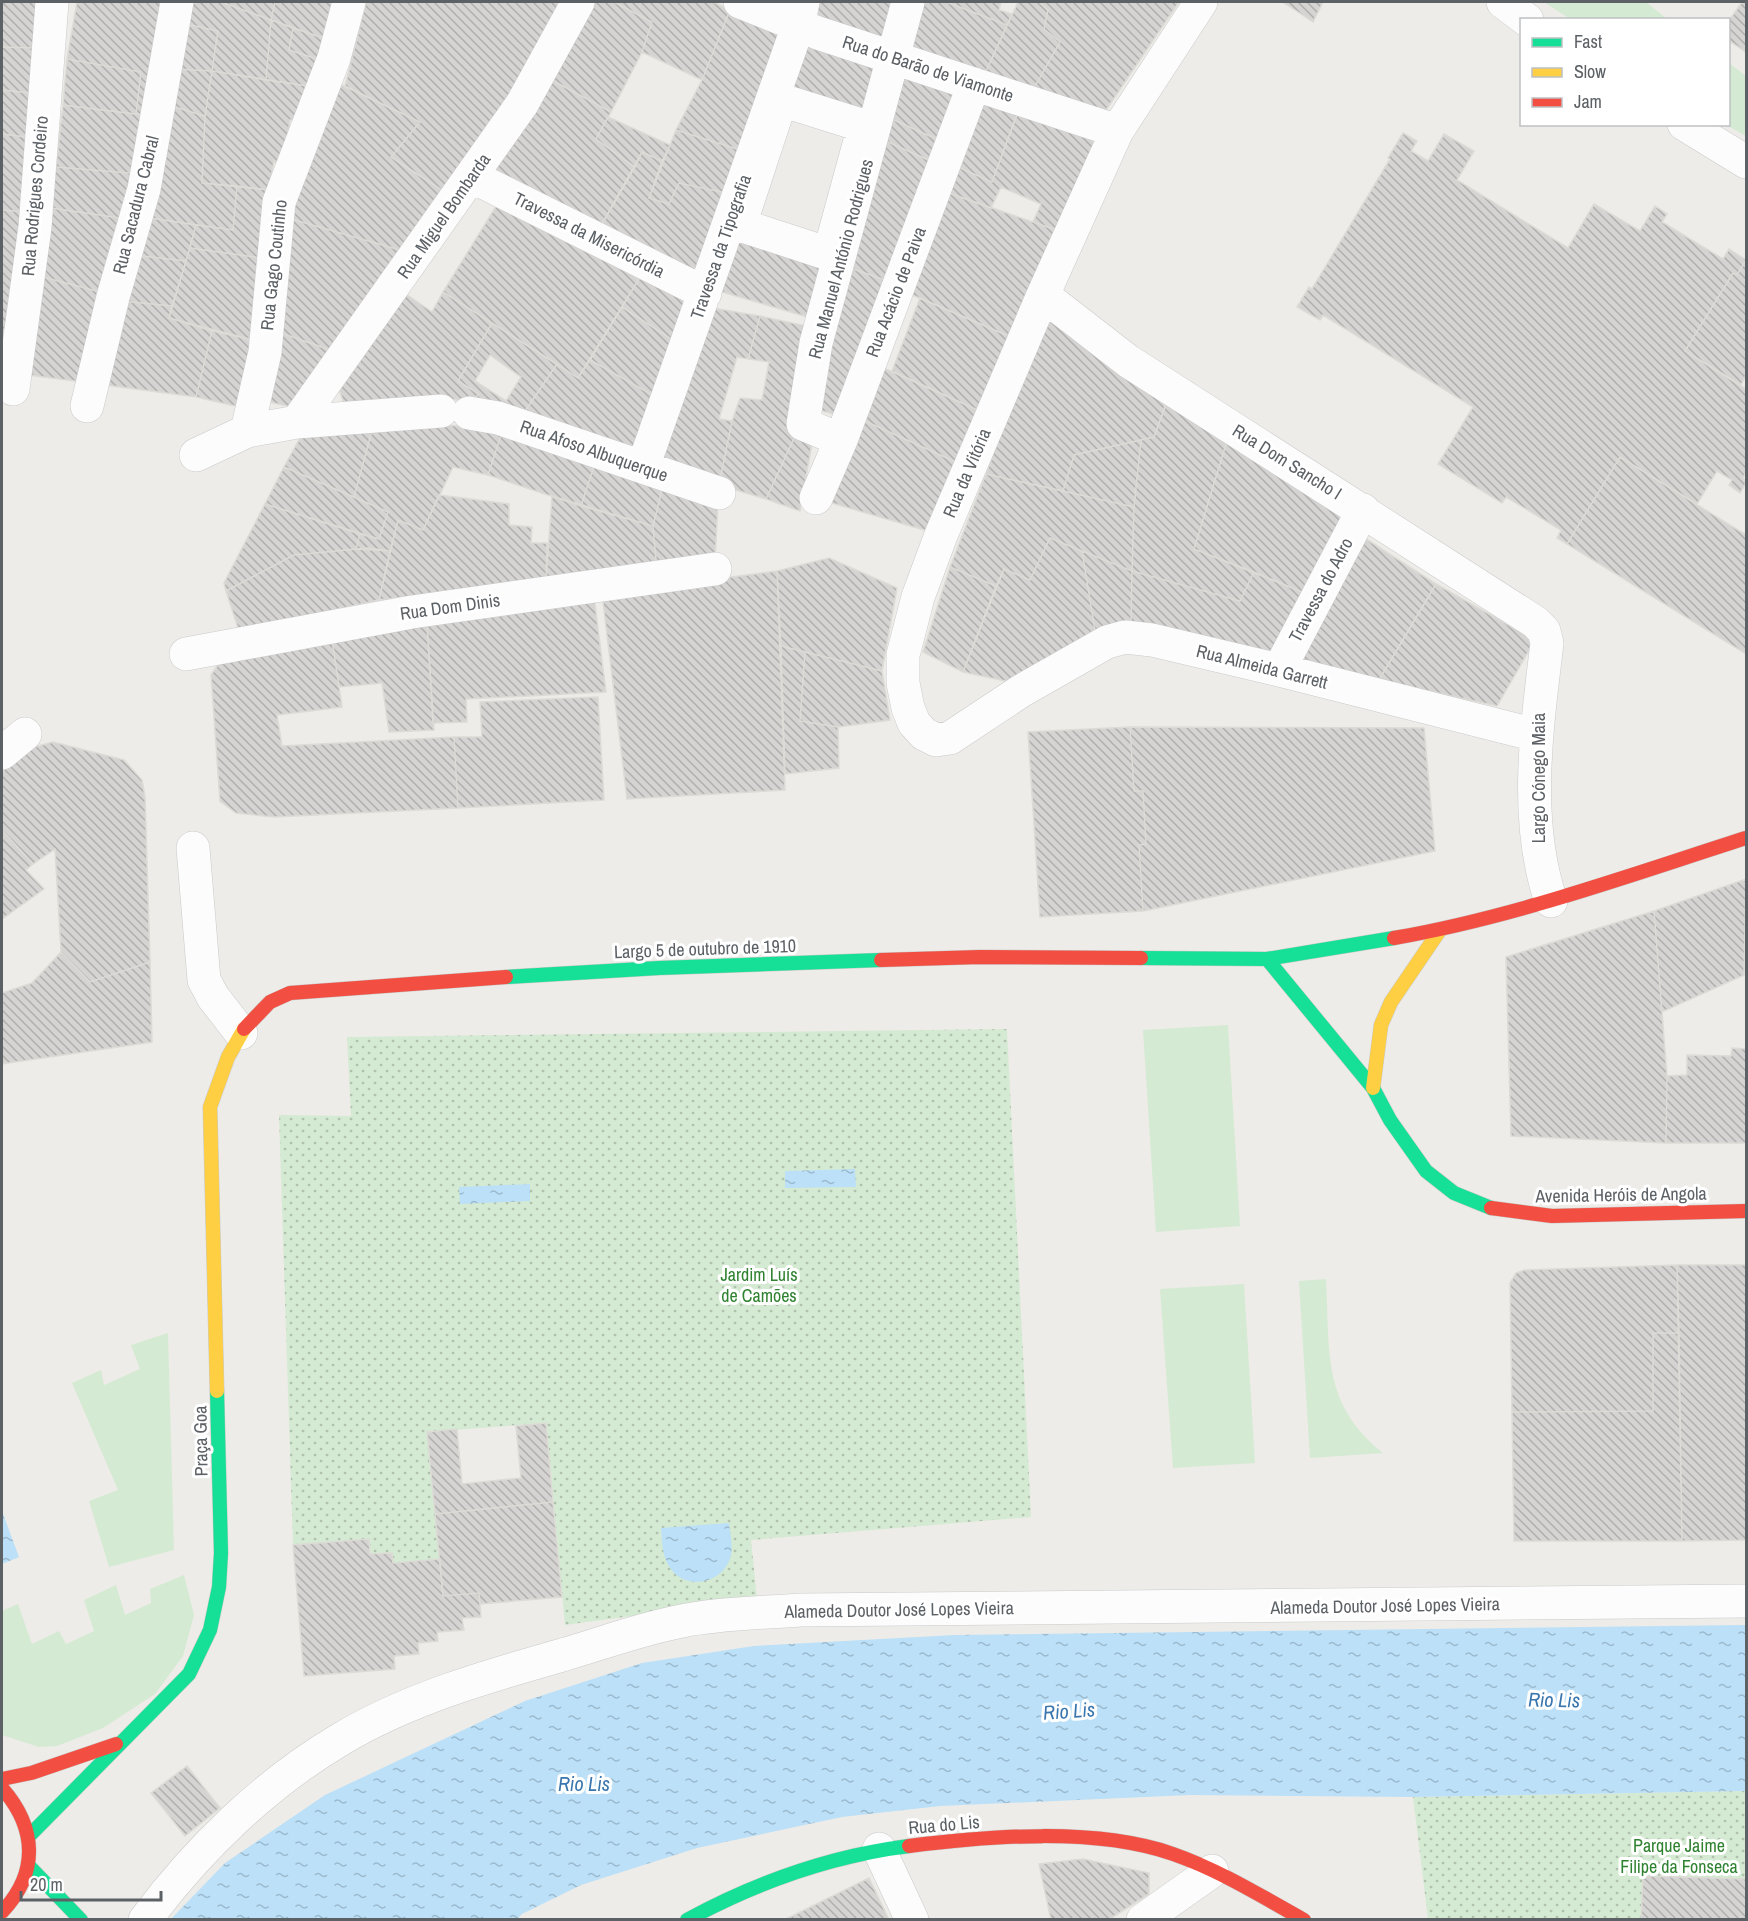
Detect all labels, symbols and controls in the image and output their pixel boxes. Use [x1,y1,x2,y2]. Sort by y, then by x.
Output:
legend [1520,18,1730,126]
street label: Rua do Barão de Viamonte [839,29,1017,108]
text: Fast [1574,29,1602,54]
text: Slow [1574,59,1606,84]
text: Jam [1574,89,1602,114]
street label: Rua Rodrigues Cordeiro [15,115,54,277]
street label: Rua Sacadura Cabral [106,133,165,277]
street label: Rua Miguel Bombarda [391,148,496,283]
street label: Rua Manuel António Rodrigues [802,156,879,362]
street label: Travessa da Tipografia [684,171,757,323]
street label: Travessa da Misericórdia [509,186,669,284]
street label: Rua Gago Coutinho [254,198,293,332]
street label: Rua Acácio de Paiva [859,223,932,361]
street label: Rua Afoso Albuquerque [517,413,672,488]
street label: Rua Dom Sancho I [1228,418,1347,505]
street label: Rua da Vitória [936,424,997,521]
street label: Travessa do Adro [1282,533,1359,646]
street label: Rua Dom Dinis [398,587,502,626]
street label: Rua Almeida Garrett [1194,638,1330,695]
street label: Largo Cónego Maia [1526,713,1551,843]
street label: Largo 5 de outubro de 1910 [614,933,796,964]
street label: Avenida Heróis de Angola [1534,1181,1707,1209]
park label: Jardim Luís de Camões [720,1262,798,1308]
street label: Praça Goa [187,1406,214,1477]
street label: Alameda Doutor José Lopes Vieira [1269,1591,1500,1620]
street label: Alameda Doutor José Lopes Vieira [783,1595,1014,1624]
water label: Rio Lis [1528,1686,1580,1713]
water label: Rio Lis [1042,1695,1096,1726]
water label: Rio Lis [558,1770,610,1797]
street label: Rua do Lis [907,1809,981,1840]
park label: Parque Jaime Filipe da Fonseca [1620,1833,1738,1879]
scale bar [21,1864,160,1902]
text: 20 m [30,1872,63,1897]

